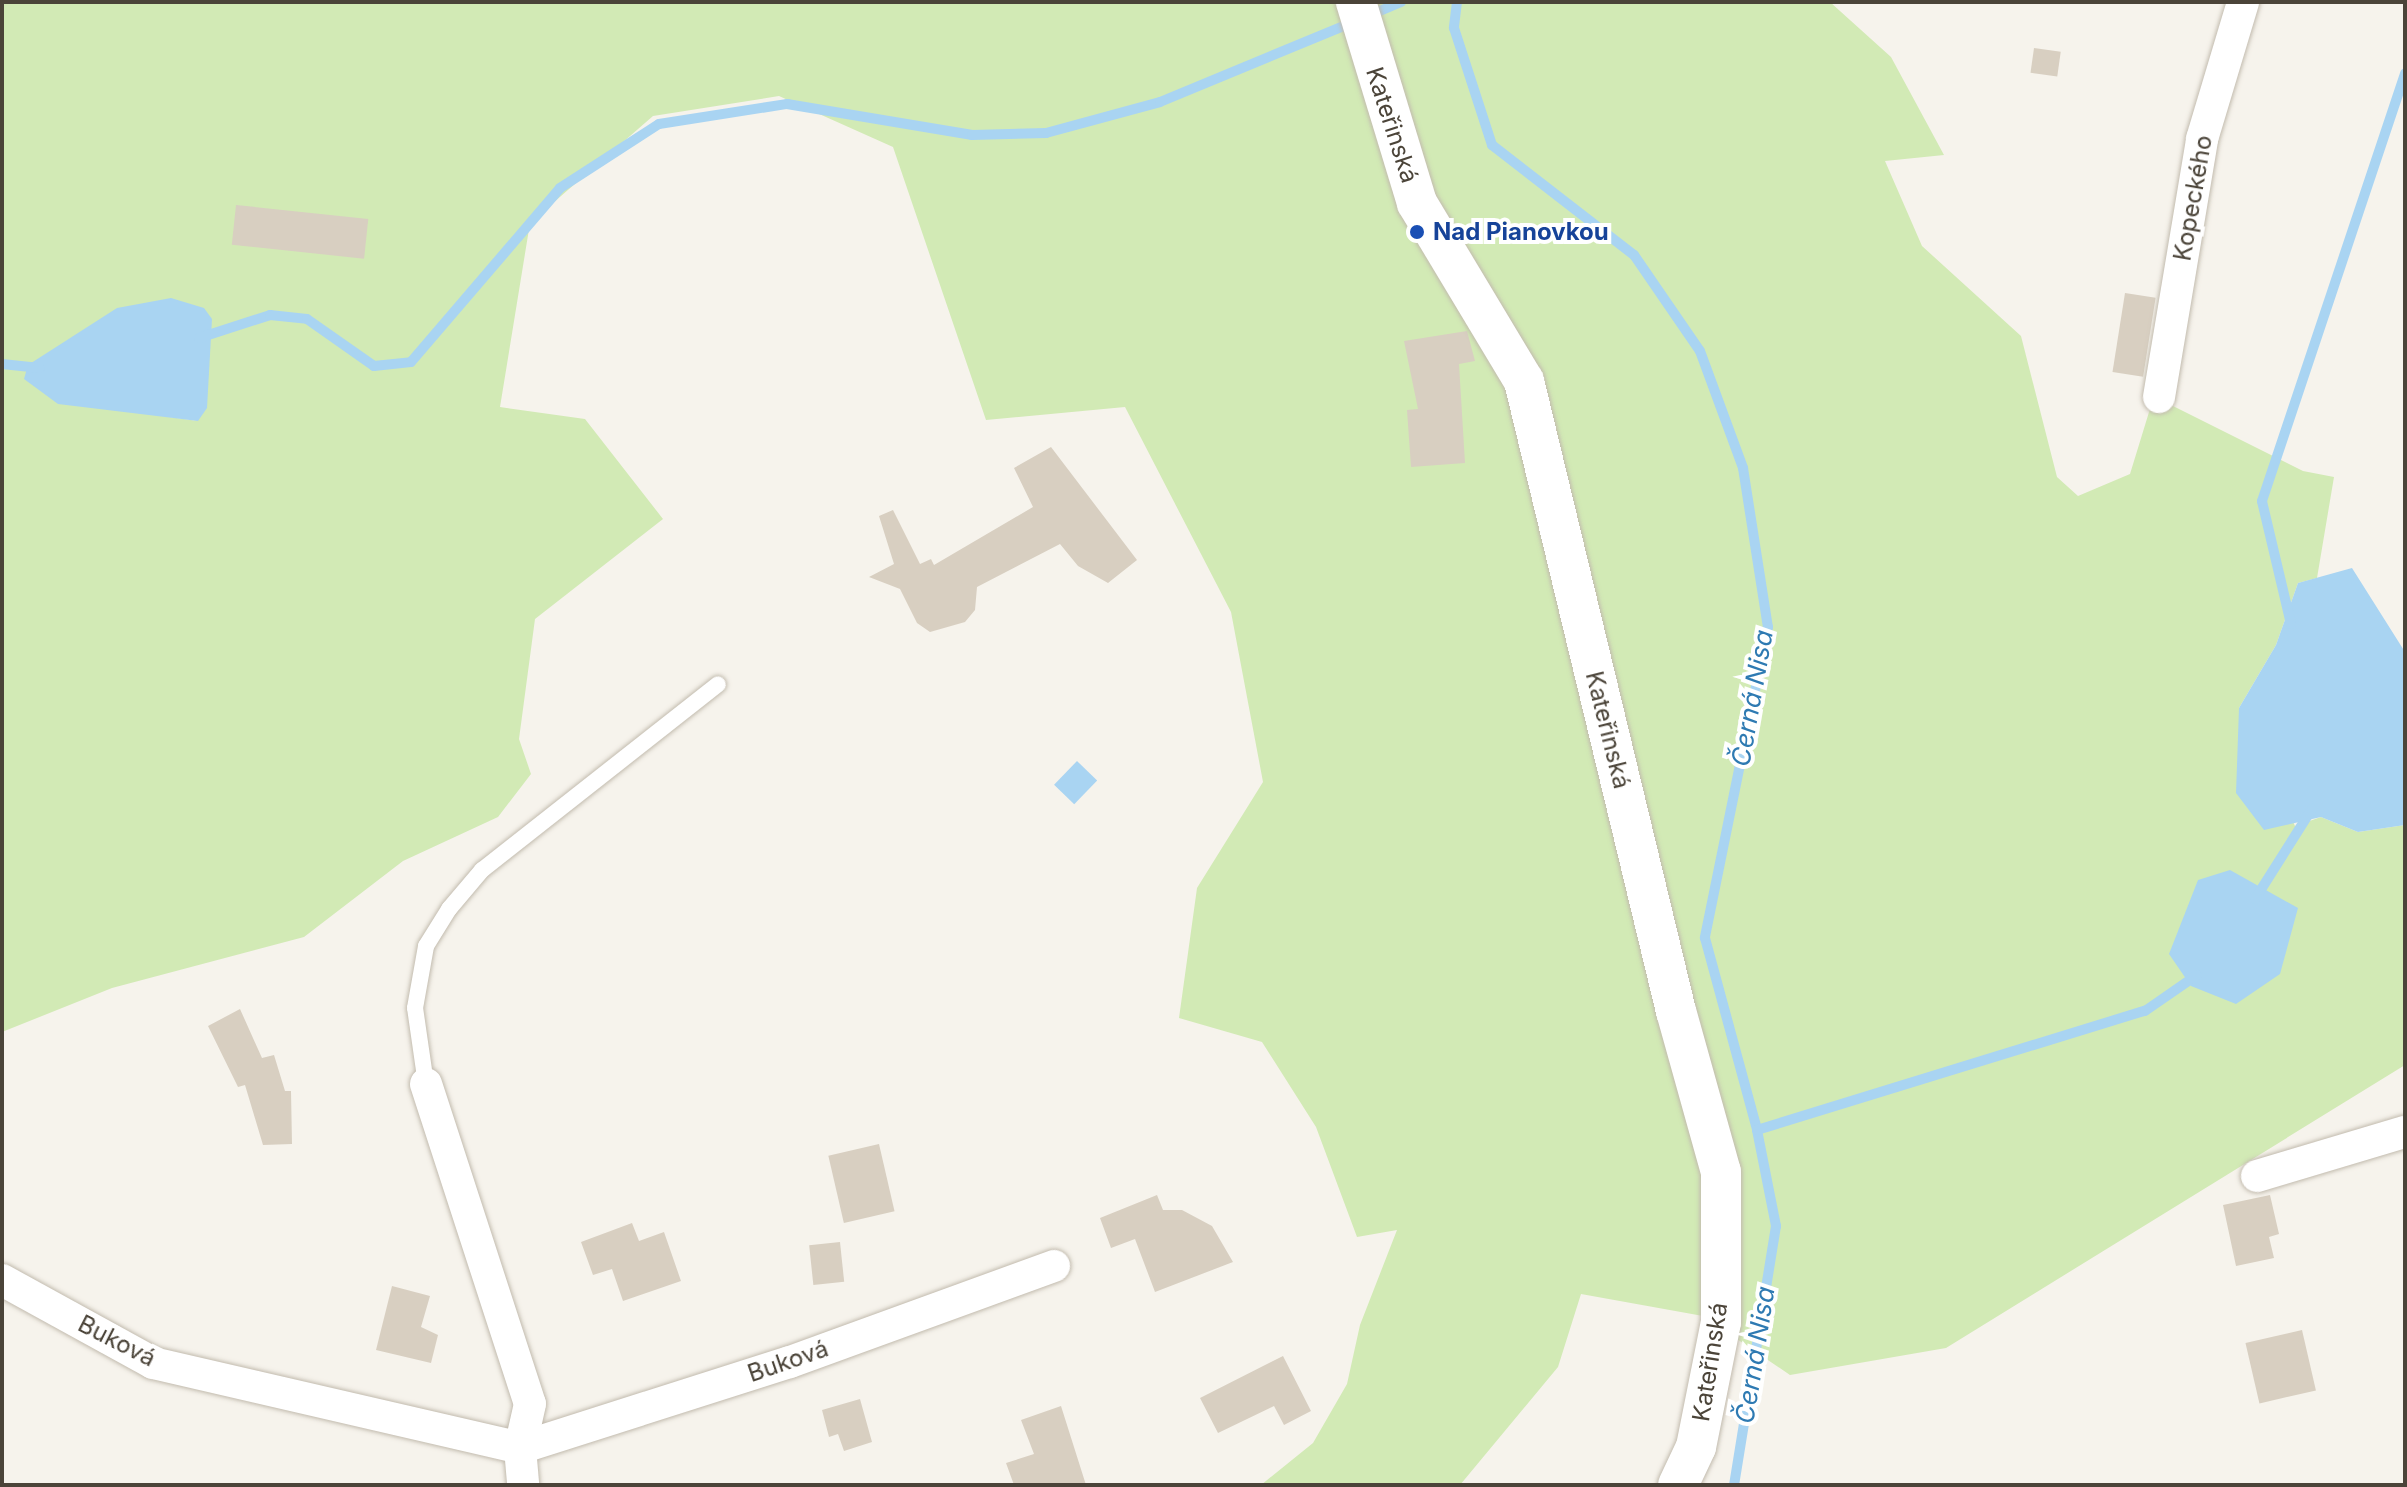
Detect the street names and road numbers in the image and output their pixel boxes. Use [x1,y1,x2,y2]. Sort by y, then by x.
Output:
street label: Kateřinská [1360,64,1424,186]
street label: Kopeckého [2168,133,2218,263]
street label: Kateřinská [1580,668,1636,792]
street label: Kateřinská [1686,1301,1734,1423]
street label: Buková [73,1309,161,1373]
street label: Buková [744,1334,832,1388]

